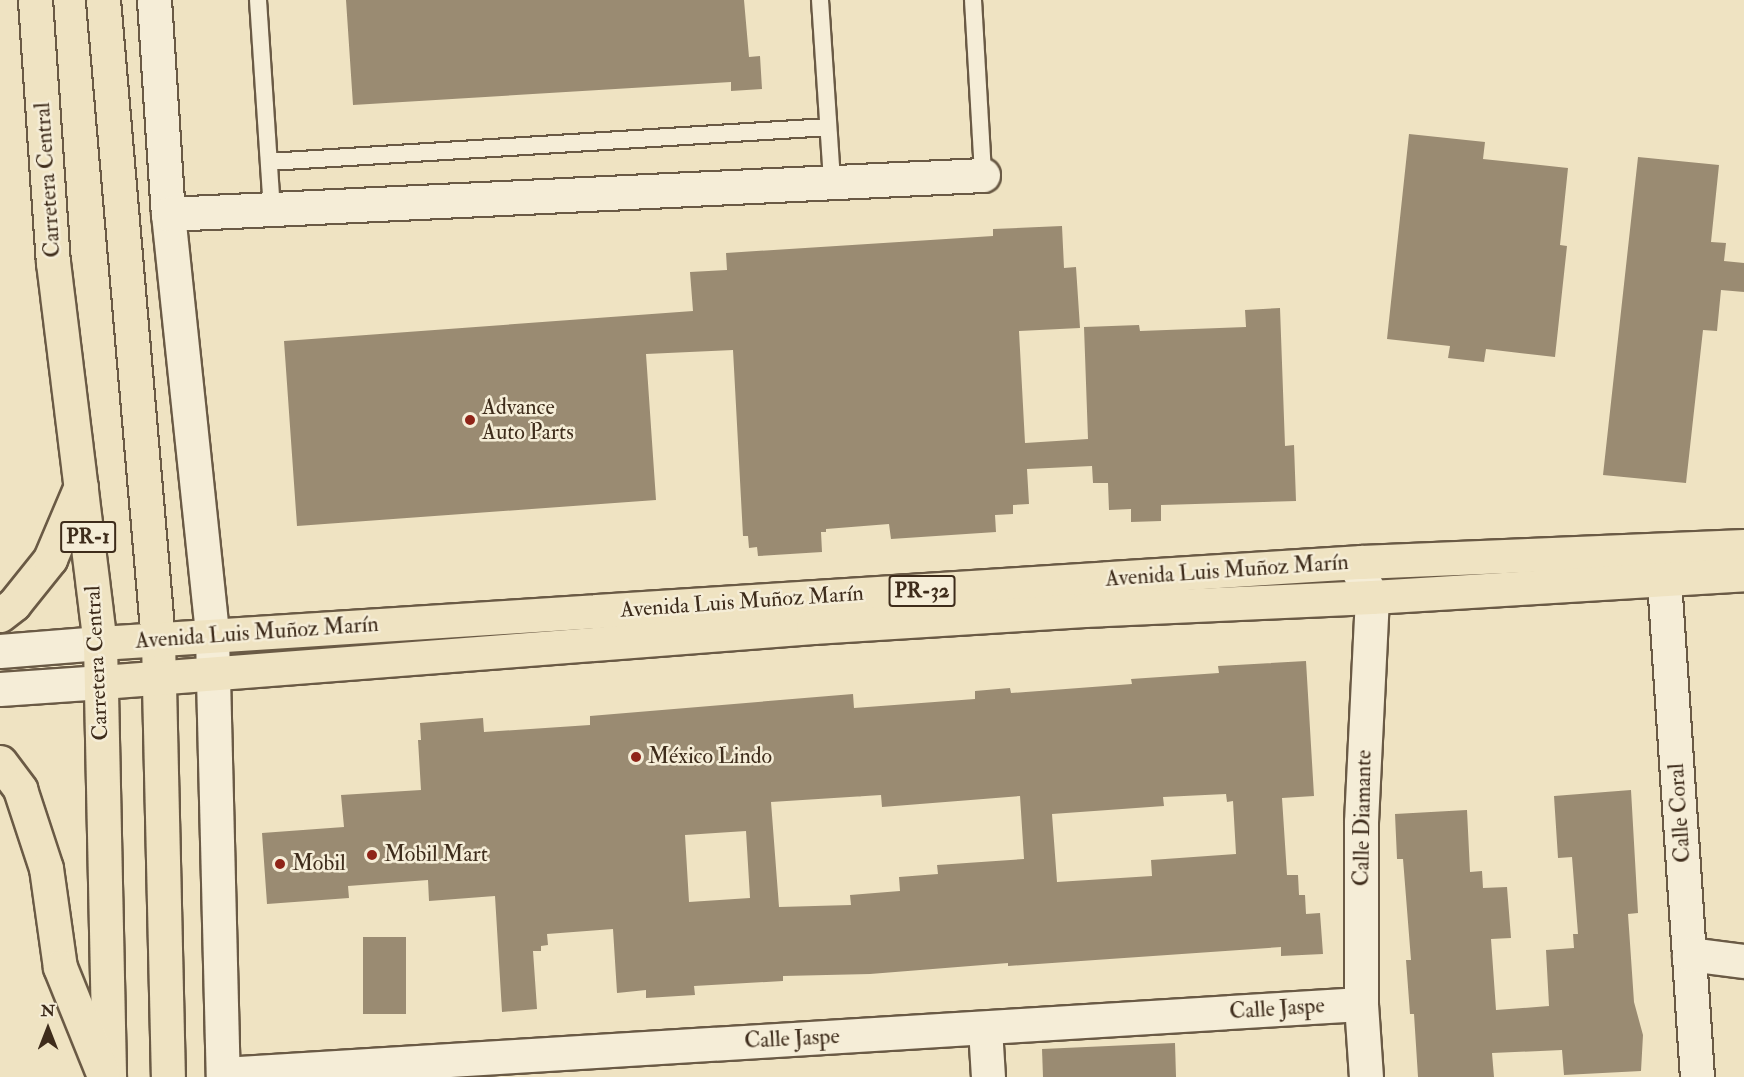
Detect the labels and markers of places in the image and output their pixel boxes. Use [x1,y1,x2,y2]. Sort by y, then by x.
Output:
place label: Advance Auto Parts [482,394,574,446]
marker: Advance Auto Parts [463,413,477,427]
place label: México Lindo [648,744,772,770]
marker: México Lindo [629,750,643,764]
place label: Mobil Mart [384,842,488,868]
marker: Mobil Mart [365,848,379,862]
place label: Mobil [292,851,346,877]
marker: Mobil [273,857,287,871]

